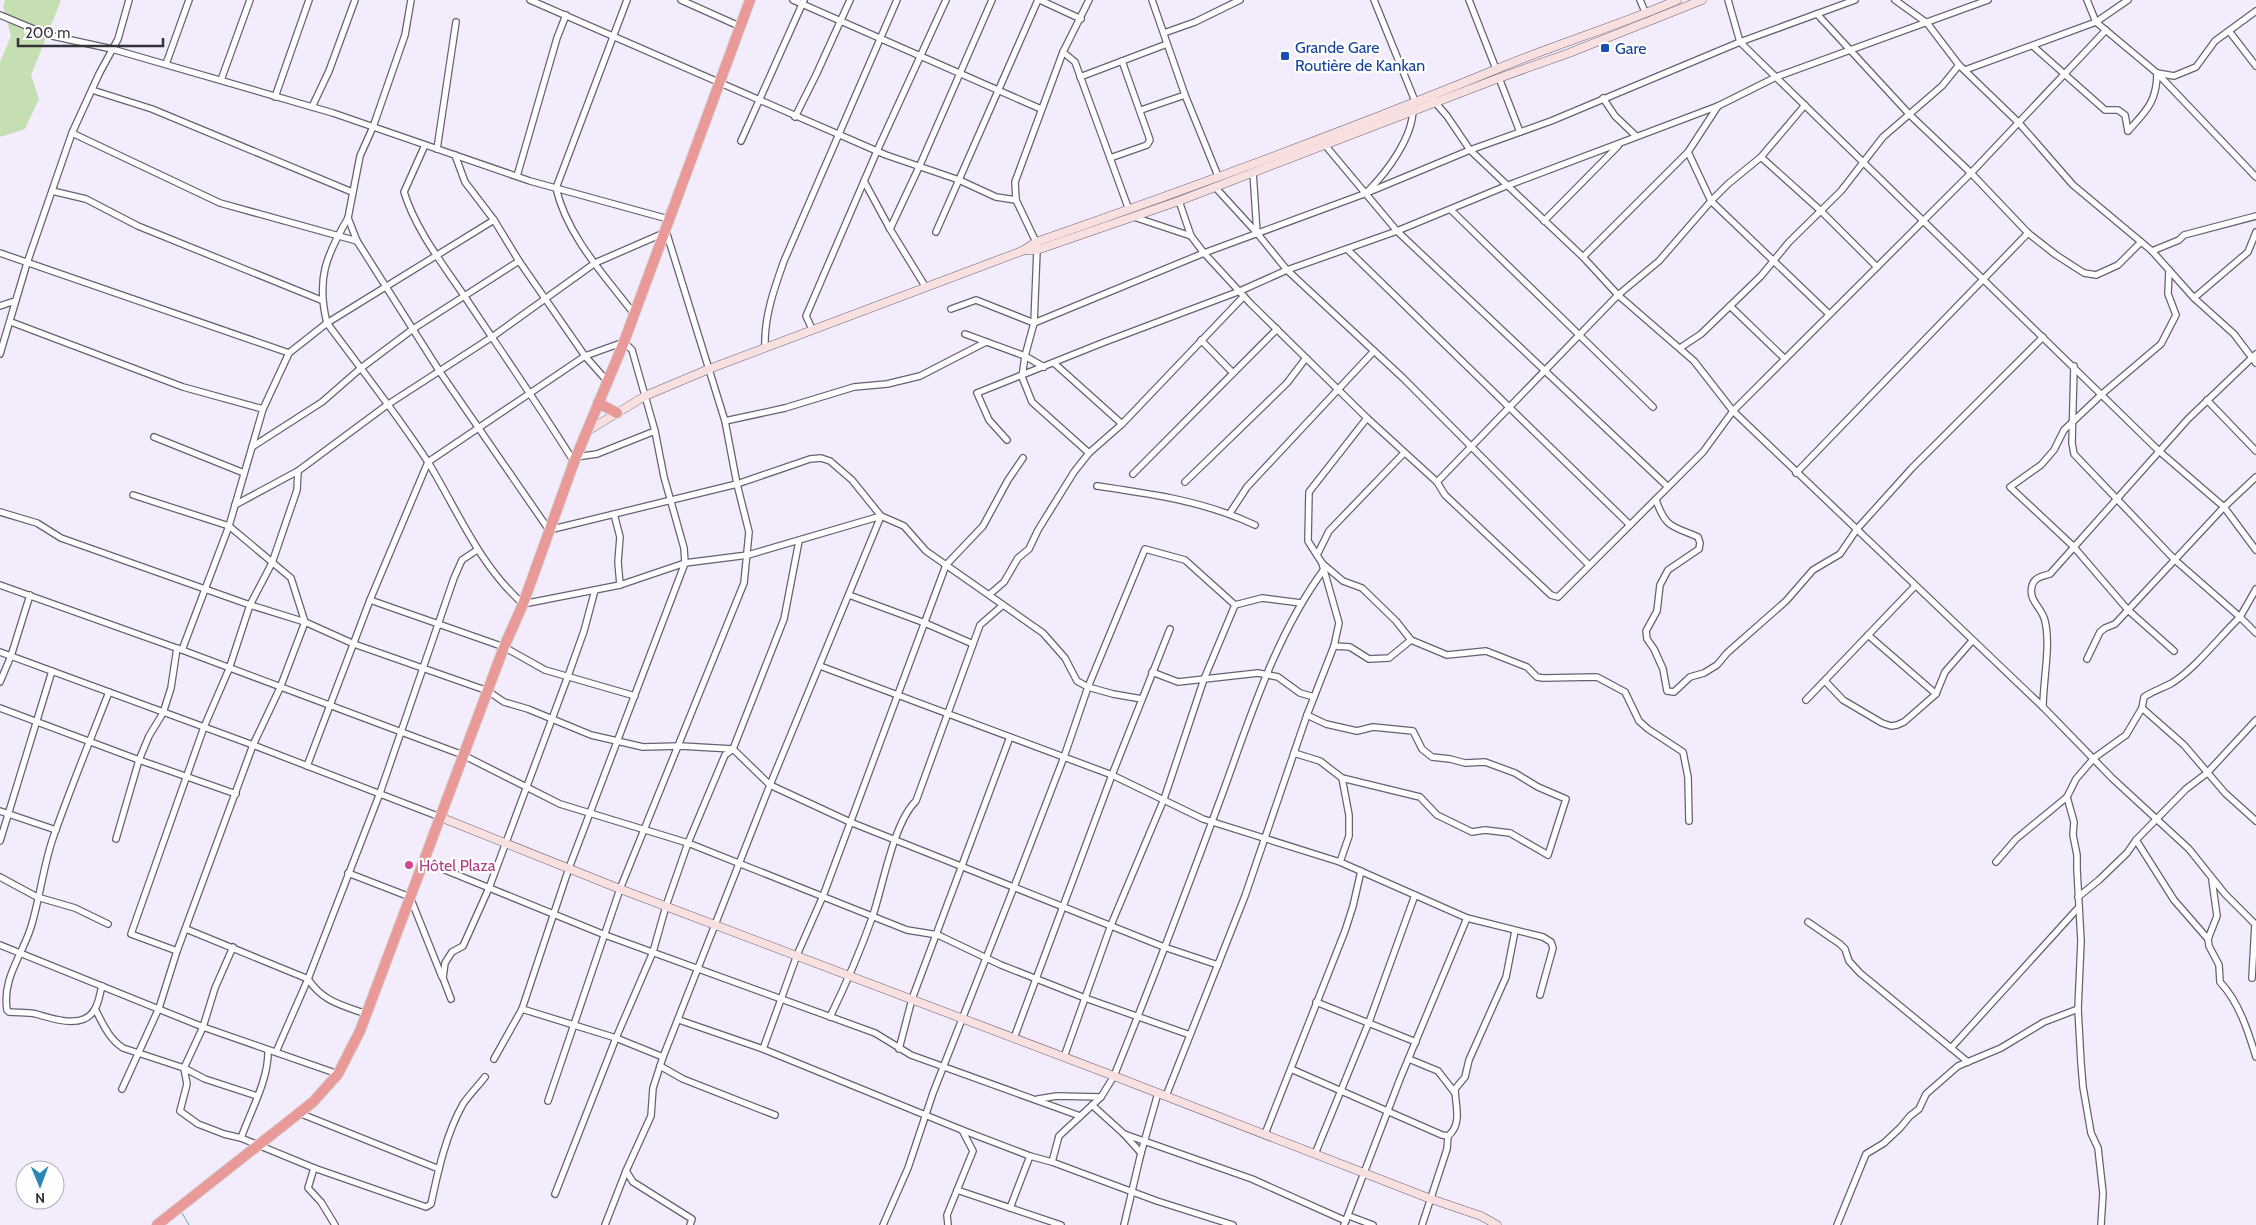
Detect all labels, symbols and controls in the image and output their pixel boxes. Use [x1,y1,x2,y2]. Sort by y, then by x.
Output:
scale bar [18,15,162,47]
text: 200 m [25,24,70,42]
place label: Grande Gare Routière de Kankan [1295,38,1425,75]
place label: Gare [1615,39,1646,58]
marker: Gare [1599,42,1611,54]
marker: Grande Gare Routière de Kankan [1279,50,1291,62]
place label: Hôtel Plaza [419,856,496,875]
marker: Hôtel Plaza [403,859,415,871]
north arrow [15,1160,65,1210]
text: N [35,1189,45,1207]

